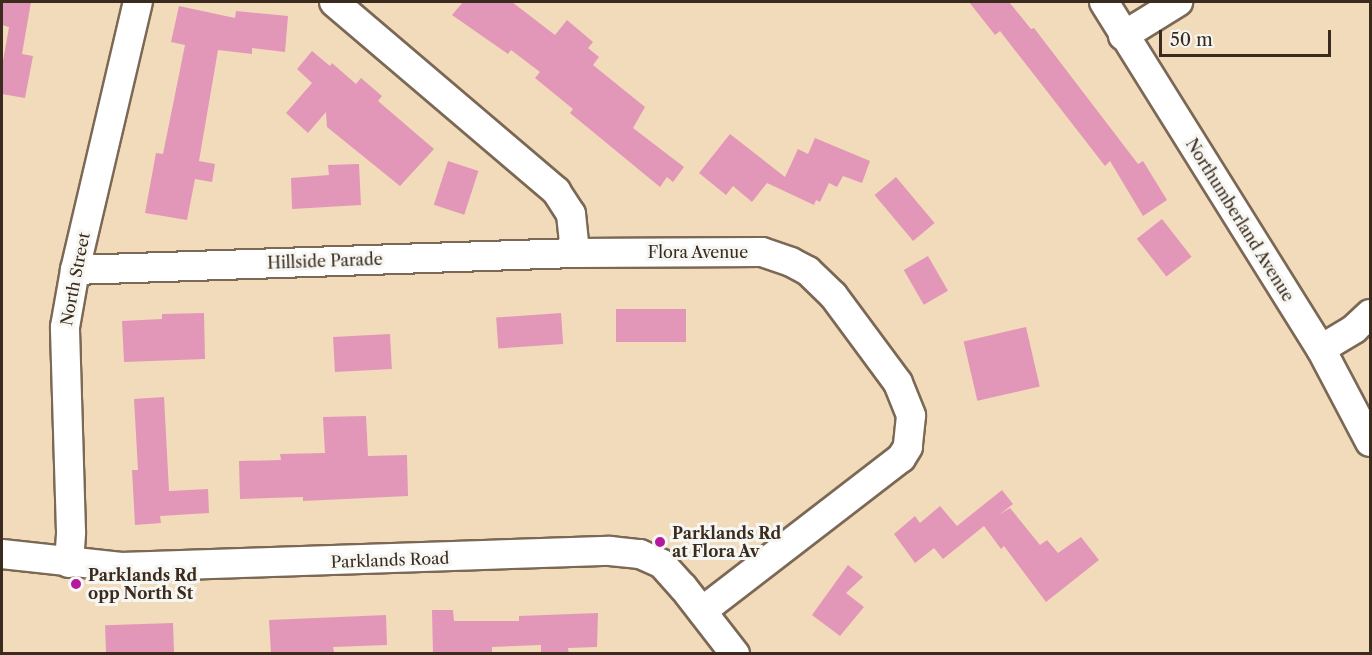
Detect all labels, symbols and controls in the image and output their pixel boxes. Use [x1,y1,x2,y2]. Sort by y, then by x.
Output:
scale bar [1162,18,1334,56]
text: 50 m [1170,29,1213,51]
street label: Northumberland Avenue [1182,135,1298,305]
street label: North Street [57,231,93,327]
street label: Flora Avenue [647,242,749,262]
street label: Hillside Parade [267,249,383,273]
place label: Parklands Rd at Flora Av [672,523,781,561]
marker: Parklands Rd at Flora Av [653,535,667,549]
street label: Parklands Road [330,548,450,572]
place label: Parklands Rd opp North St [88,565,197,603]
marker: Parklands Rd opp North St [69,577,83,591]

